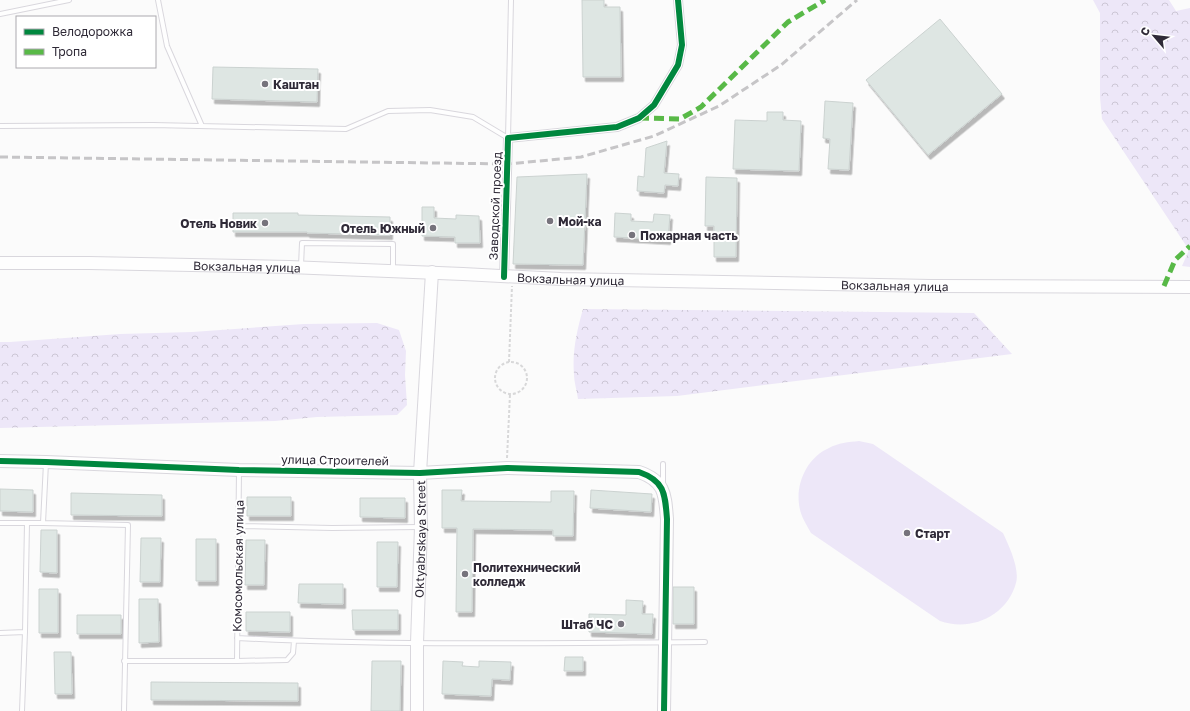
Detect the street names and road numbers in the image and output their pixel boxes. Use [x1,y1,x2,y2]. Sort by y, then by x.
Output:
street label: Заводской проезд [486,151,504,261]
street label: Вокзальная улица [193,258,301,275]
street label: Вокзальная улица [517,269,625,288]
street label: Вокзальная улица [841,277,948,294]
street label: улица Строителей [281,452,389,468]
street label: Oktyabrskaya Street [411,480,429,598]
street label: Комсомольская улица [229,500,247,632]

